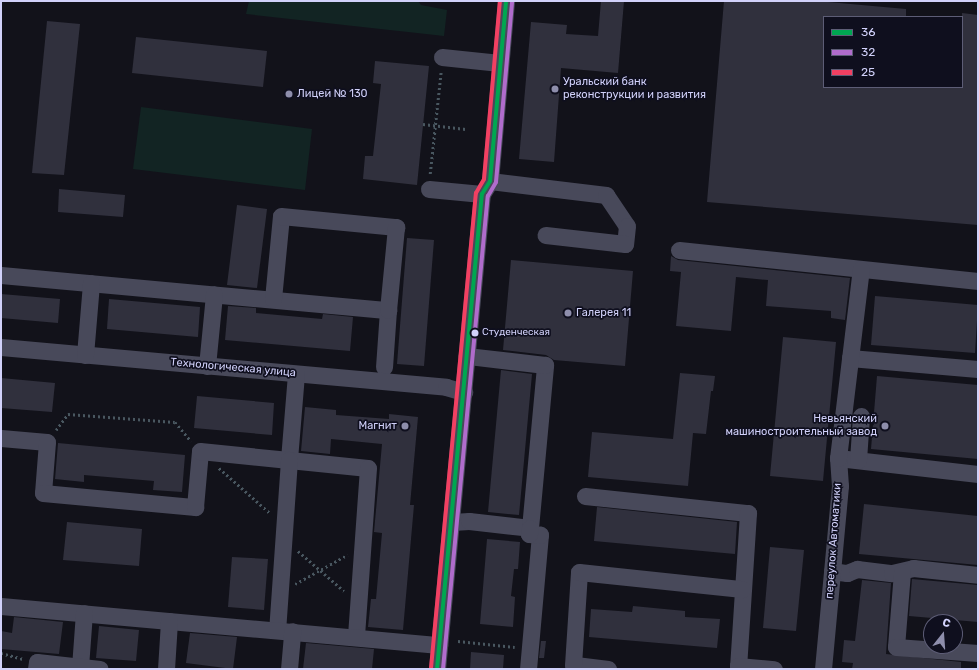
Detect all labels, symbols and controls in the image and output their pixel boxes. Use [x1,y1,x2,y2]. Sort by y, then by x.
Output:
legend [823,16,963,88]
text: 36 [861,25,875,39]
text: 32 [861,45,875,59]
text: 25 [861,65,875,79]
place label: Уральский банк реконструкции и развития [563,76,706,102]
marker: Уральский банк реконструкции и развития [550,84,560,94]
place label: Лицей № 130 [297,87,368,101]
marker: Лицей № 130 [284,89,294,99]
place label: Галерея 11 [576,306,631,320]
marker: Галерея 11 [563,308,573,318]
place label: Студенческая [482,327,550,339]
marker: Студенческая [470,328,480,338]
street label: Технологическая улица [170,356,296,380]
place label: Невьянский машиностроительный завод [725,413,877,439]
place label: Магнит [358,419,397,433]
marker: Магнит [400,421,410,431]
marker: Невьянский машиностроительный завод [880,421,890,431]
street label: переулок Автоматики [823,483,845,599]
north arrow [923,614,963,654]
text: С [941,616,952,630]

